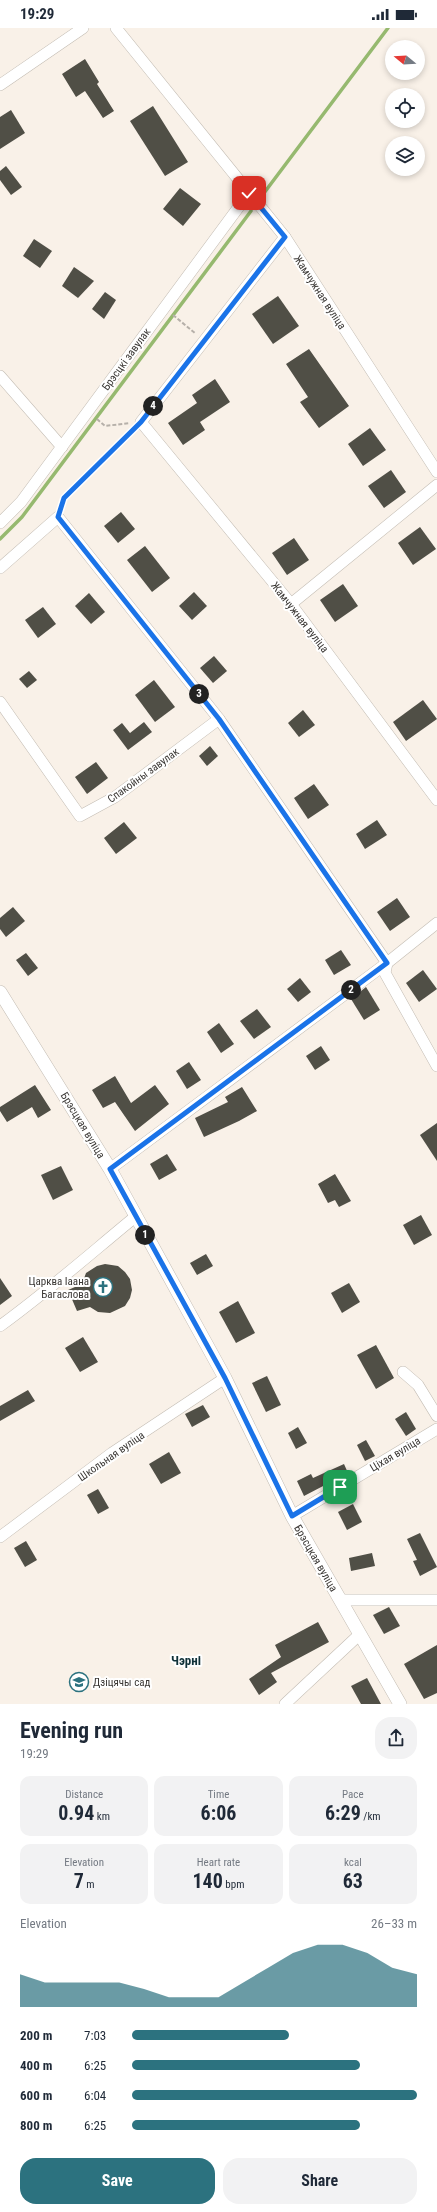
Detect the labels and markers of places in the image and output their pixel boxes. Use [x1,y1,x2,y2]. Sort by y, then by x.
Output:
pin [232,176,266,210]
pin: 4 [143,396,163,416]
pin: 3 [189,684,209,704]
pin: 2 [341,980,361,1000]
pin: 1 [135,1225,155,1245]
place label: Царква Іаана Багаслова [29,1275,89,1301]
church icon: Царква Іаана Багаслова [92,1276,114,1298]
pin [323,1470,357,1504]
school or university icon: Дзіцячы сад [68,1671,90,1693]
place label: Дзіцячы сад [93,1676,150,1689]

